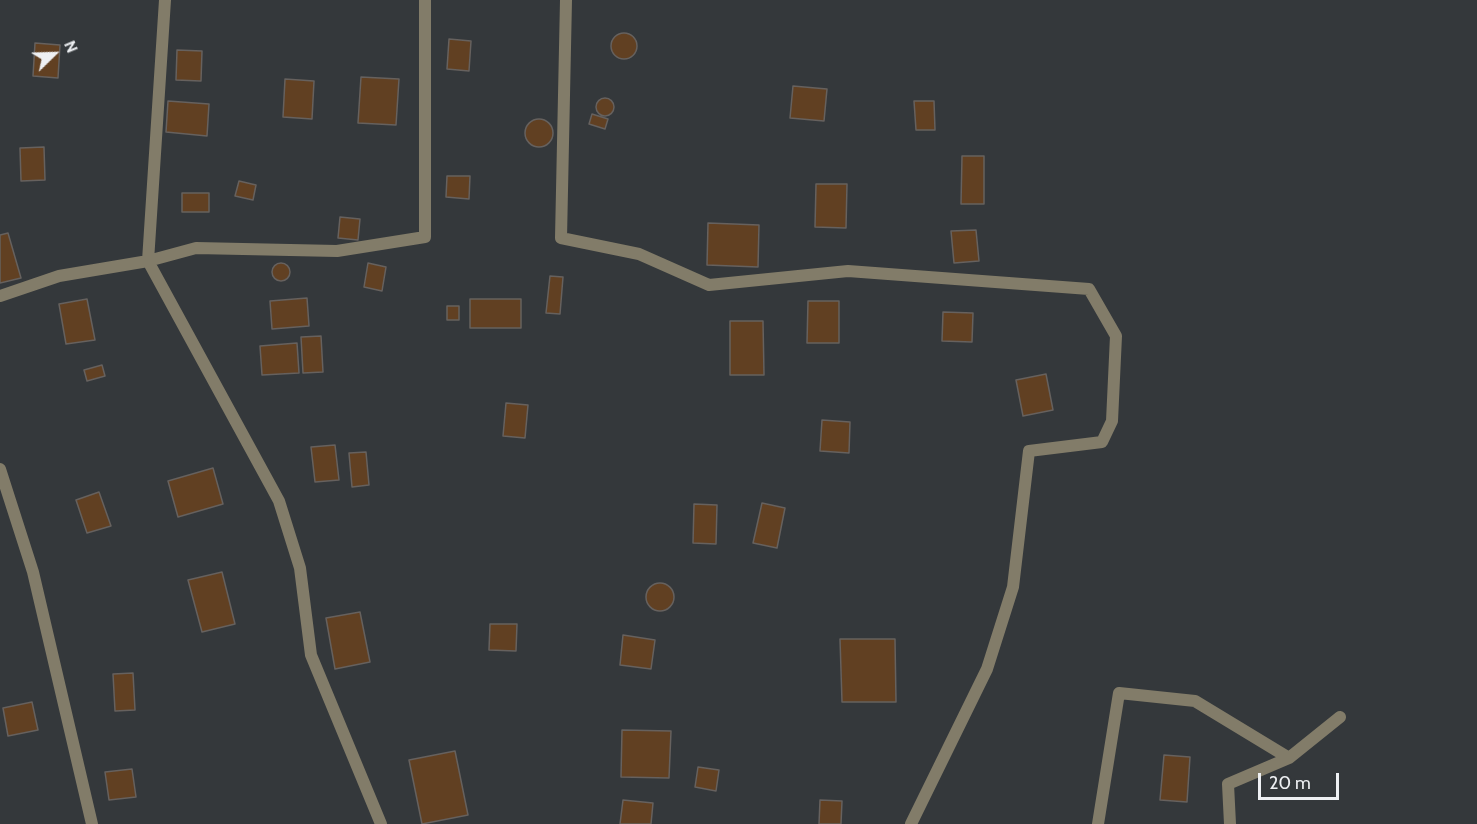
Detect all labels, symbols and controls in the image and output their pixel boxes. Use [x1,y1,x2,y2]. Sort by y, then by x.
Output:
north arrow [24,24,84,84]
text: N [60,38,82,56]
scale bar [1261,761,1342,799]
text: 20 m [1269,772,1311,794]

